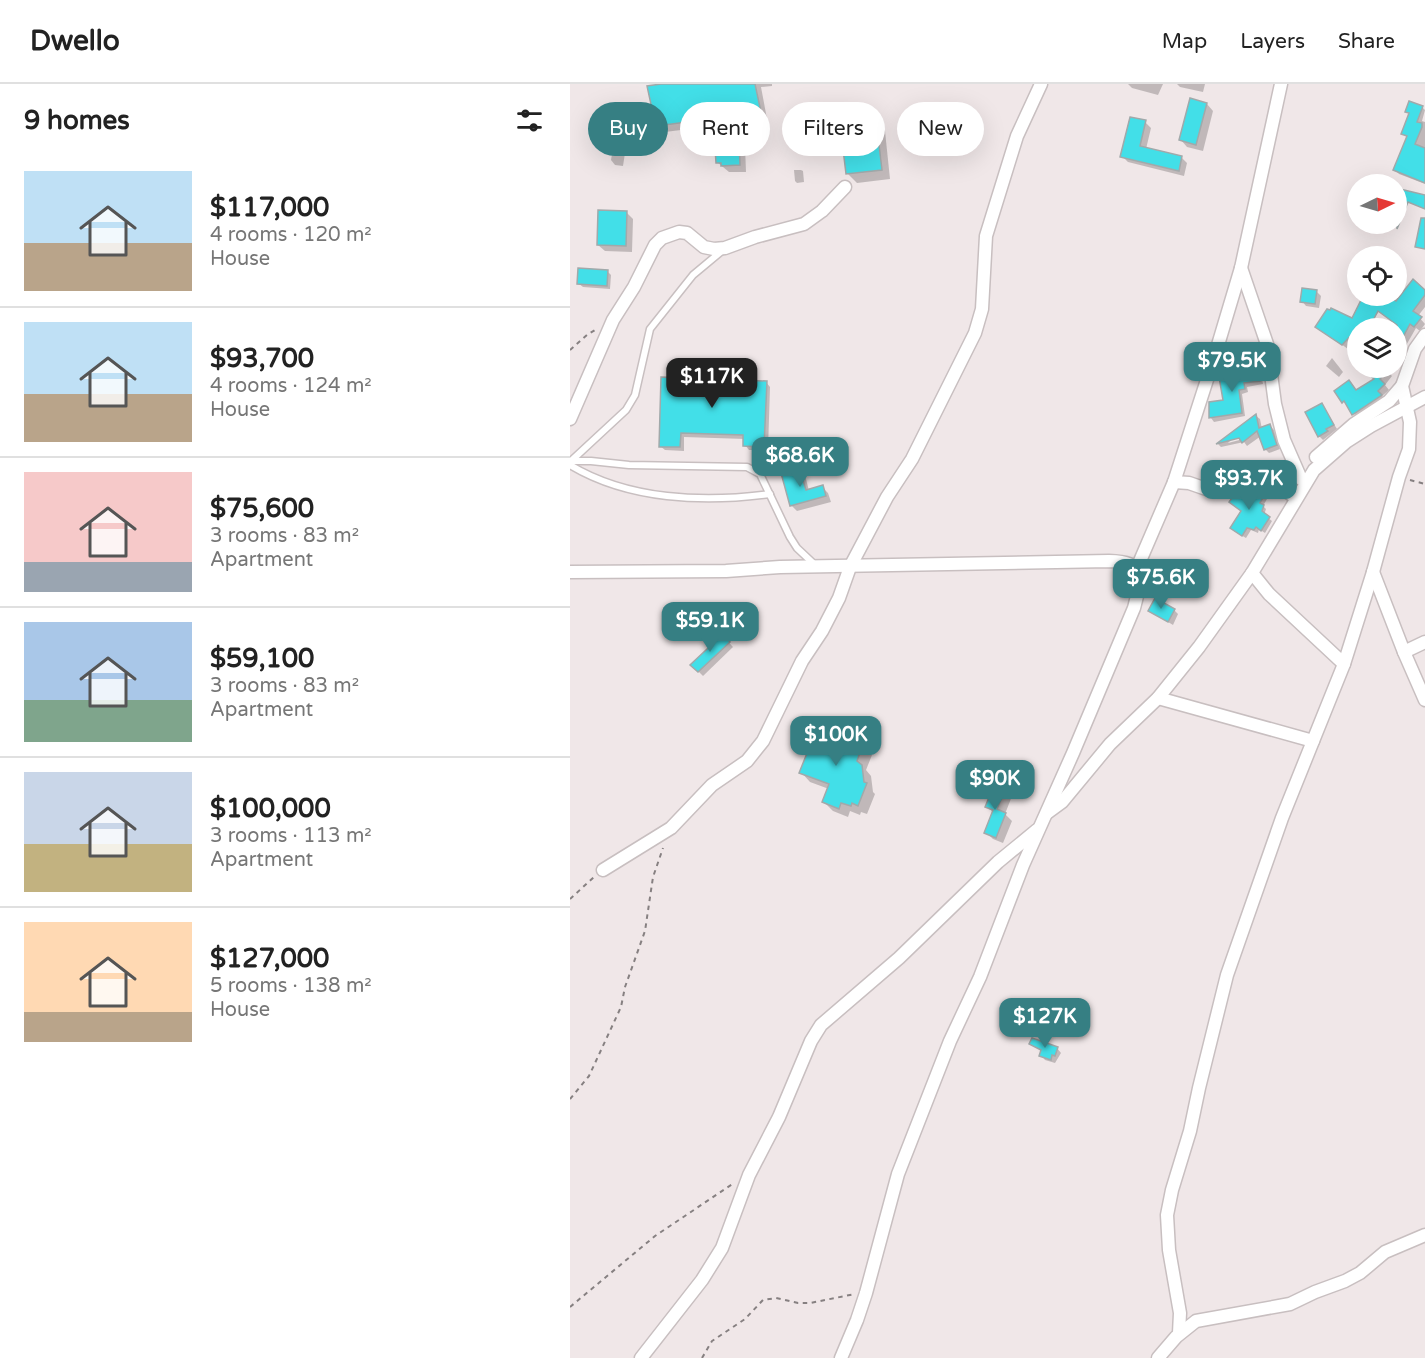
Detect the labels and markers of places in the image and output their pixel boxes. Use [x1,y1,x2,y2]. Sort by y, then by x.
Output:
pin: $79.5K [1183,342,1281,393]
pin: $117K [670,358,754,409]
pin: $68.6K [751,437,849,488]
pin: $93.7K [1200,460,1298,511]
pin: $75.6K [1112,559,1210,610]
pin: $59.1K [661,602,759,653]
pin: $100K [794,716,878,767]
pin: $90K [959,760,1031,811]
pin: $127K [1003,998,1087,1049]

